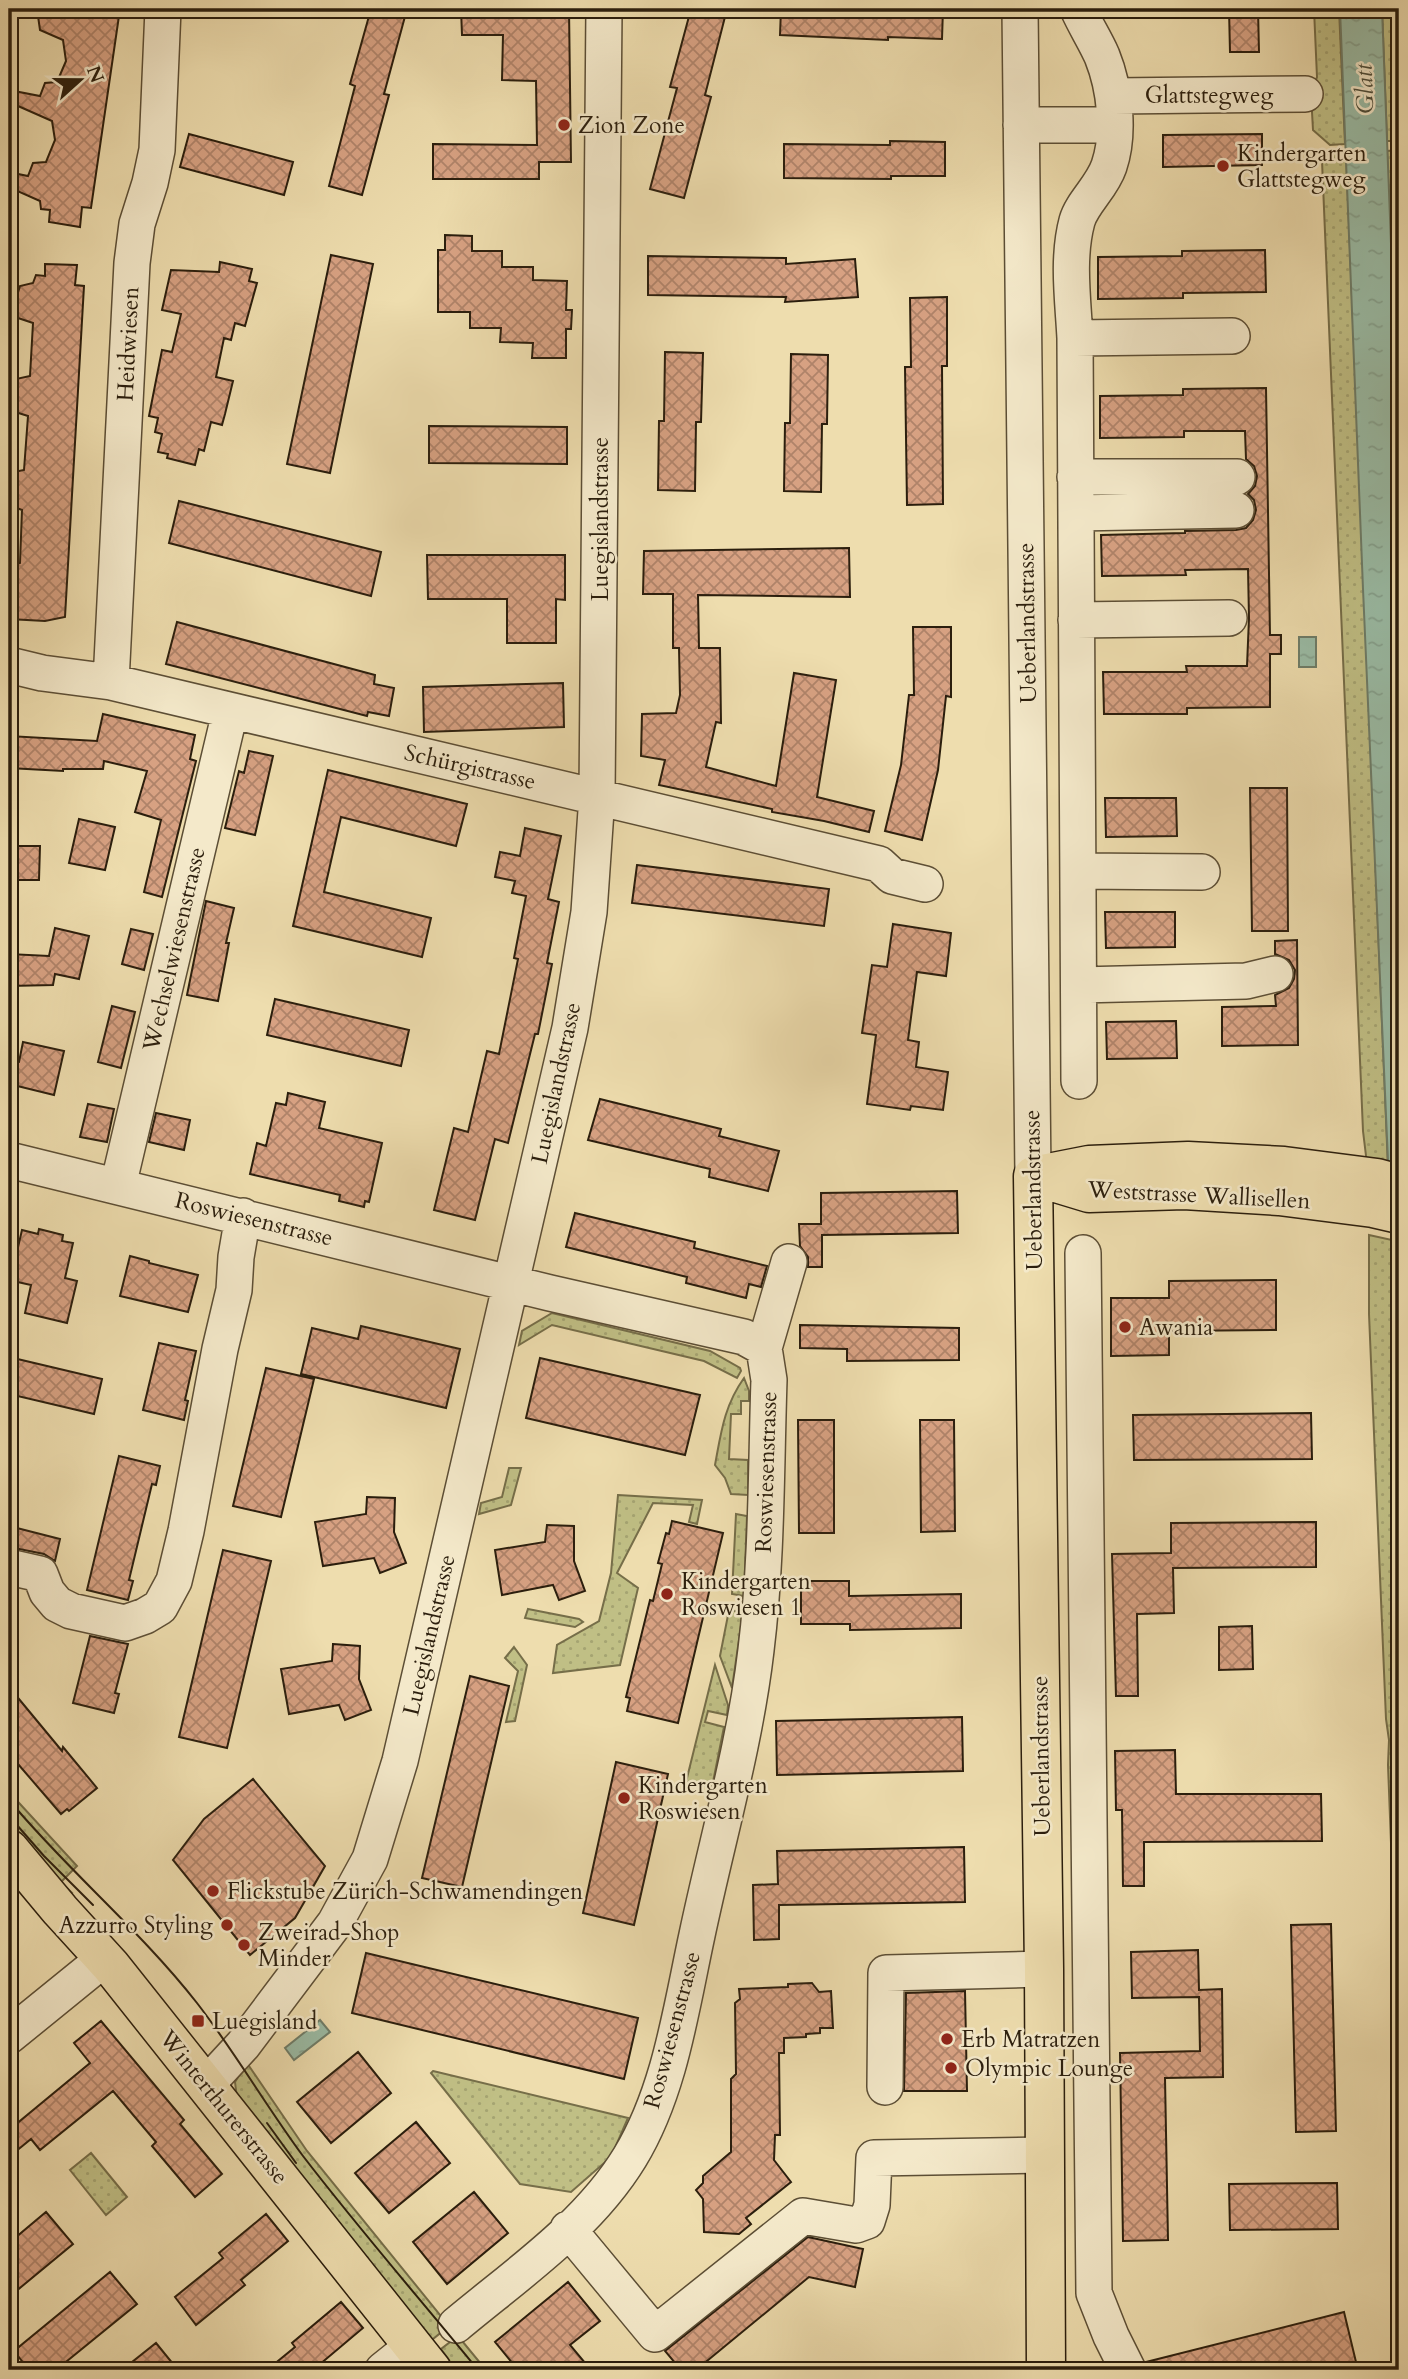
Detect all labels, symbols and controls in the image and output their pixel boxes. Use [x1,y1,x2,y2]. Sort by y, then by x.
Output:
north arrow [46,46,116,116]
text: N [80,62,110,87]
water label: Glatt [1348,62,1382,115]
street label: Glattstegweg [1145,80,1273,111]
place label: Zion Zone [578,110,685,141]
marker: Zion Zone [556,117,572,133]
place label: Kindergarten Glattstegweg [1237,138,1367,195]
marker: Kindergarten Glattstegweg [1215,158,1231,174]
street label: Heidwiesen [110,286,146,402]
street label: Luegislandstrasse [585,437,616,601]
street label: Ueberlandstrasse [1010,542,1044,704]
street label: Schürgistrasse [401,737,539,797]
street label: Wechselwiesenstrasse [135,844,213,1055]
street label: Luegislandstrasse [524,999,588,1167]
street label: Ueberlandstrasse [1016,1109,1050,1271]
street label: Weststrasse Wallisellen [1086,1174,1311,1216]
street label: Roswiesenstrasse [172,1184,336,1254]
place label: Awania [1139,1312,1213,1343]
marker: Awania [1117,1319,1133,1335]
street label: Roswiesenstrasse [748,1391,784,1553]
street label: Luegislandstrasse [395,1551,463,1719]
place label: Kindergarten Roswiesen 1 [681,1566,811,1623]
marker: Kindergarten Roswiesen 1 [659,1586,675,1602]
street label: Ueberlandstrasse [1024,1675,1058,1837]
place label: Kindergarten Roswiesen [638,1770,768,1827]
marker: Kindergarten Roswiesen [616,1790,632,1806]
place label: Flickstube Zürich-Schwamendingen [227,1876,583,1907]
marker: Flickstube Zürich-Schwamendingen [205,1883,221,1899]
place label: Azzurro Styling [59,1910,213,1941]
marker: Azzurro Styling [219,1917,235,1933]
place label: Zweirad-Shop Minder [258,1917,399,1974]
marker: Zweirad-Shop Minder [236,1937,252,1953]
street label: Roswiesenstrasse [636,1948,708,2112]
place label: Luegisland [212,2006,318,2037]
marker: Luegisland [190,2013,206,2029]
street label: Winterthurerstrasse [152,2023,296,2191]
place label: Erb Matratzen [961,2024,1100,2055]
marker: Erb Matratzen [939,2031,955,2047]
place label: Olympic Lounge [965,2053,1133,2084]
marker: Olympic Lounge [943,2060,959,2076]

